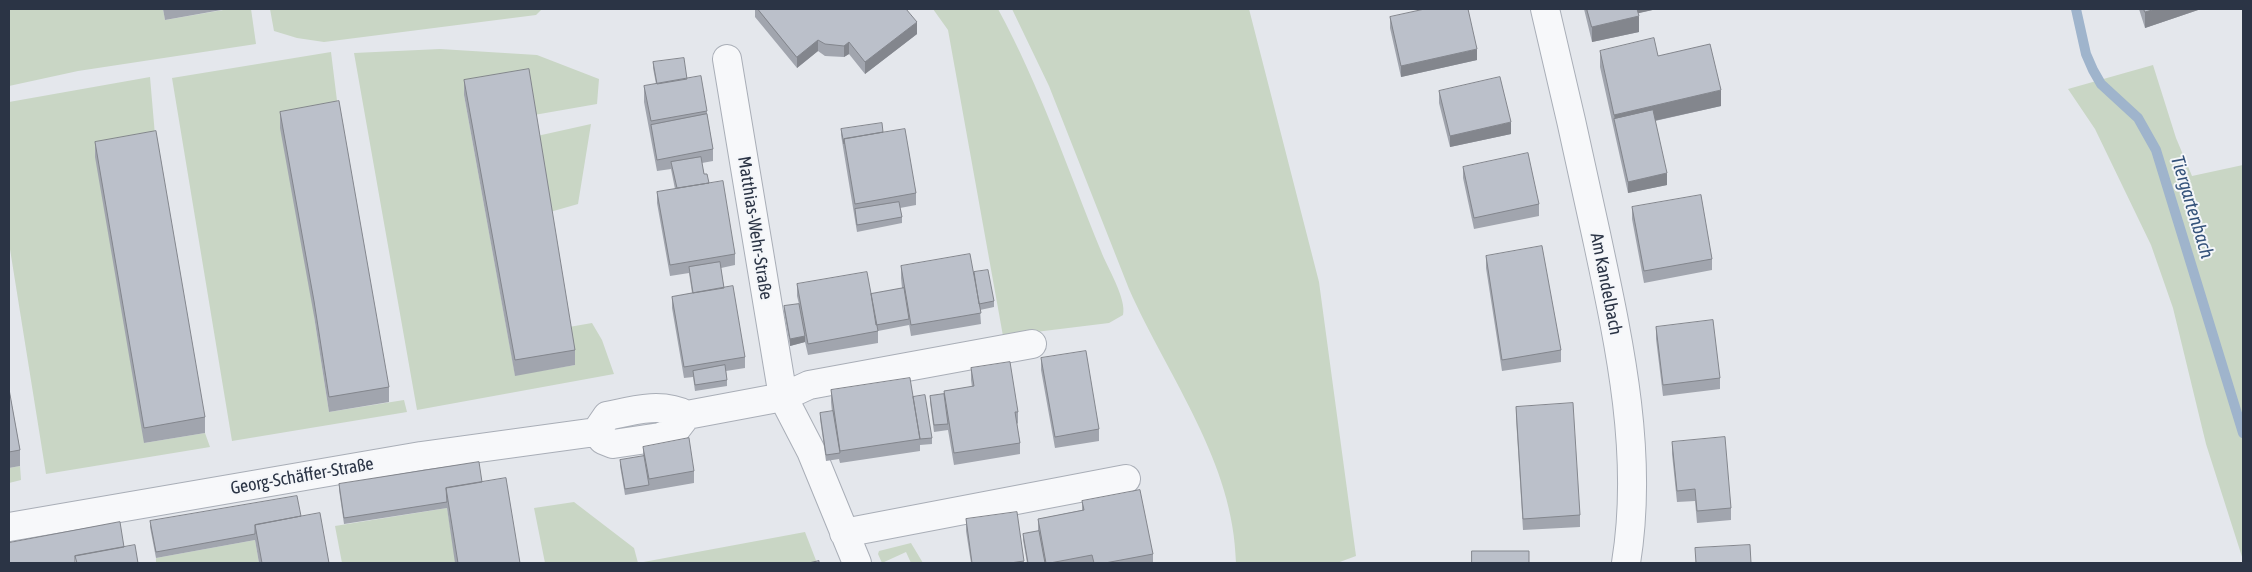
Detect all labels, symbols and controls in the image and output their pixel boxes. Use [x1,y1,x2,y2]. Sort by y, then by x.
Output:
water label: Tiergartenbach [2166,153,2218,261]
street label: Matthias-Wehr-Straße [733,155,777,301]
street label: Am Kandelbach [1586,231,1626,337]
street label: Georg-Schäffer-Straße [229,453,375,499]

